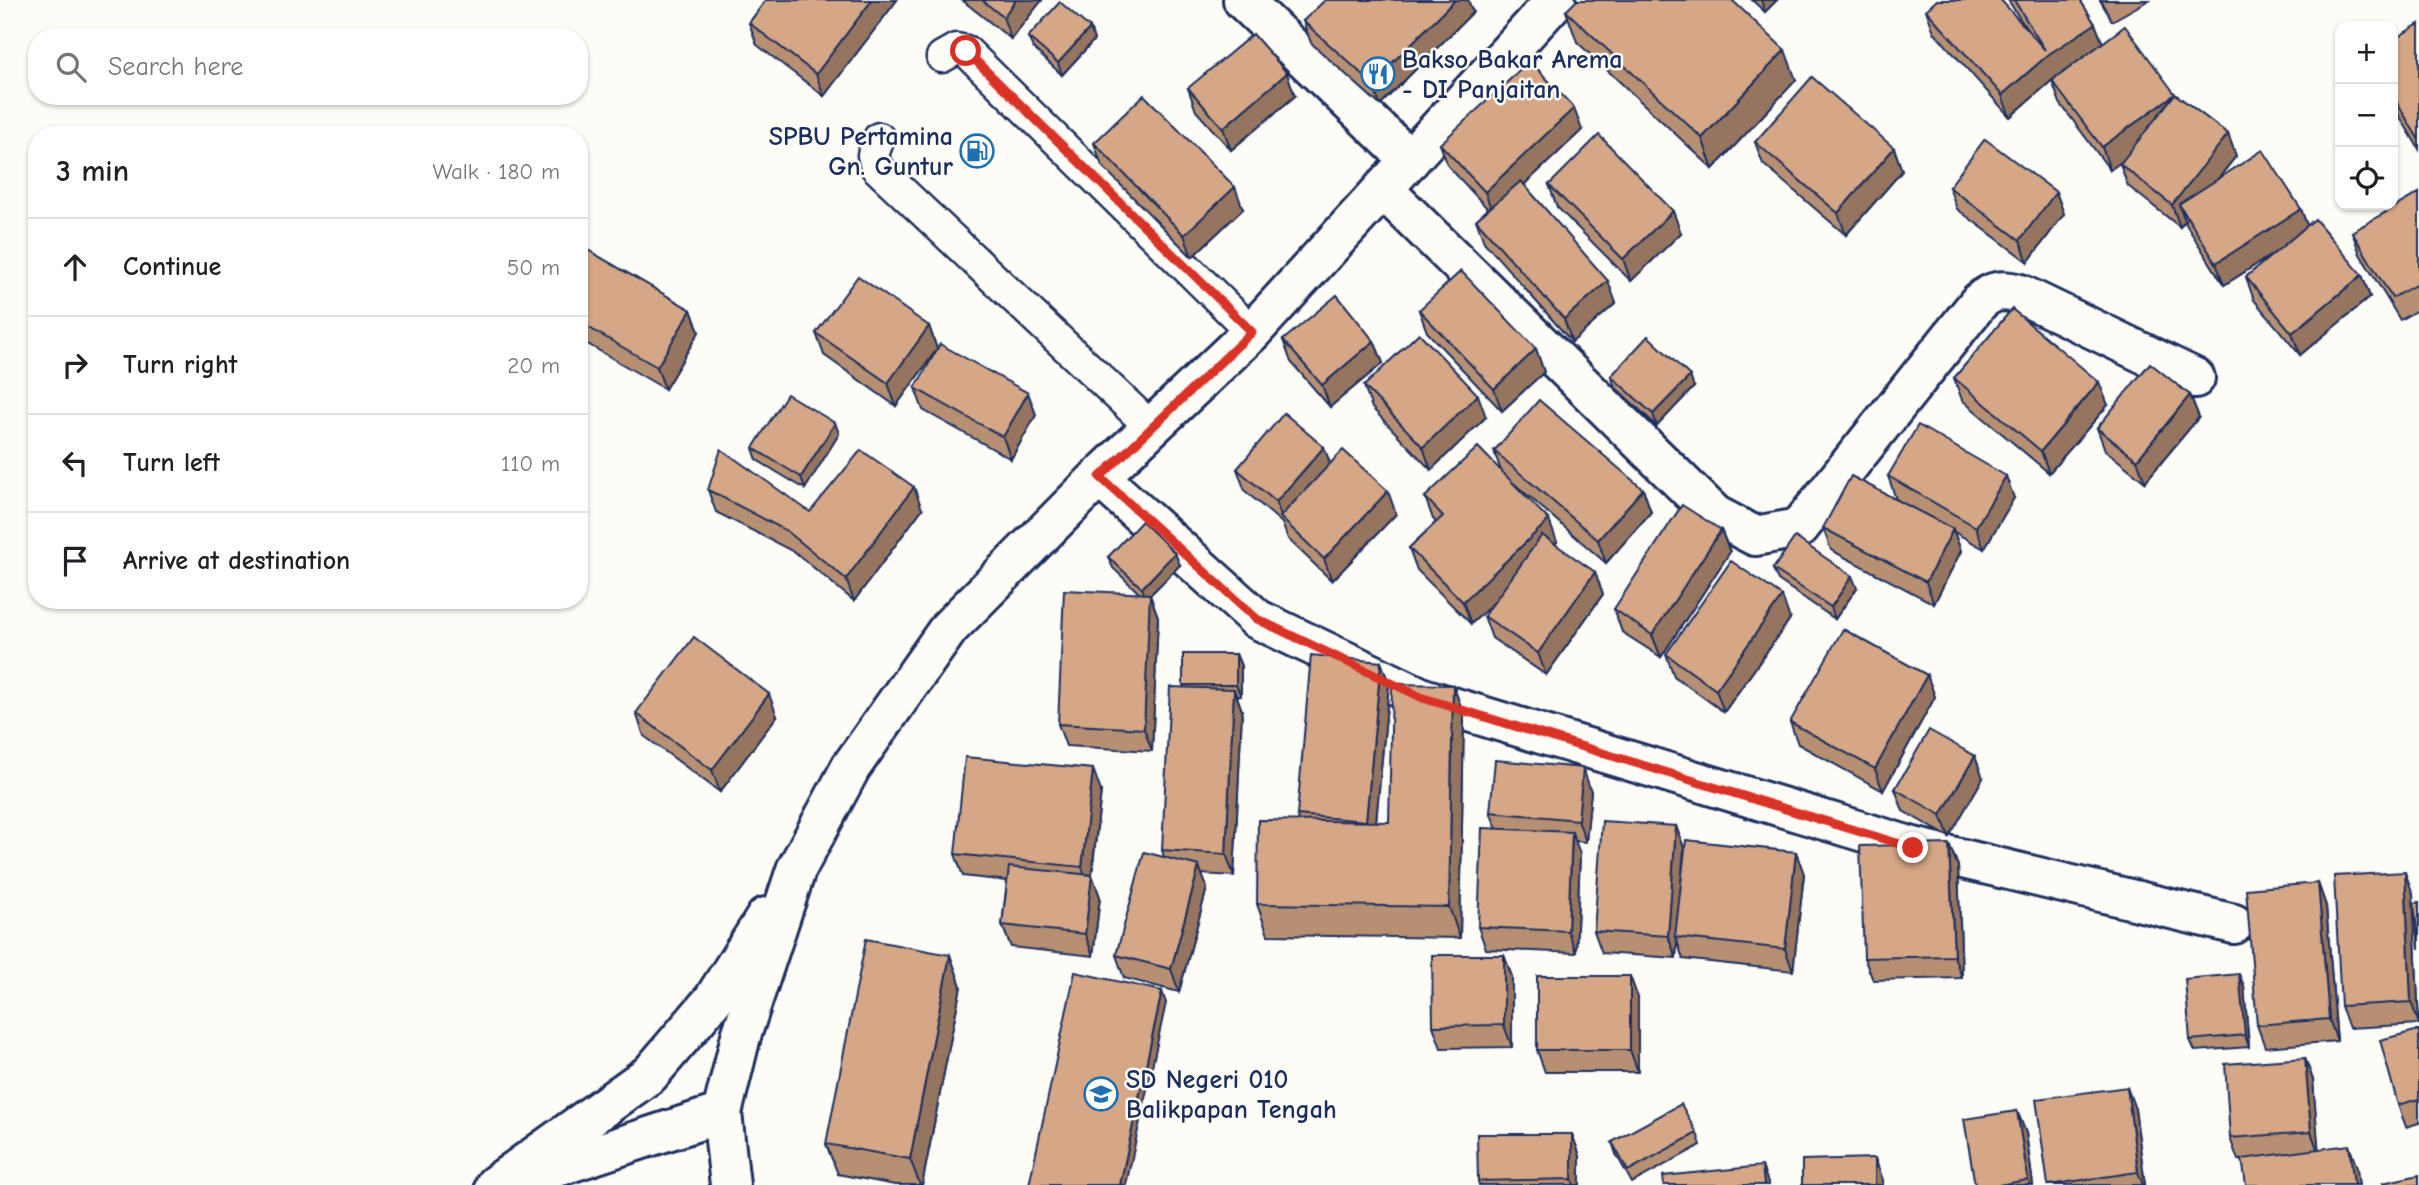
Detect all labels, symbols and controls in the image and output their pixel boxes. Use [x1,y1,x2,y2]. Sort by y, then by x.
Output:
map controls [2335,21,2398,210]
button: + [2335,21,2398,84]
search box [28,28,588,105]
route start [950,35,981,66]
place label: Bakso Bakar Arema - DI Panjaitan [1402,45,1623,105]
icon: search [52,48,90,86]
text: Search here [108,52,243,82]
restaurant icon: Bakso Bakar Arema - DI Panjaitan [1359,55,1397,93]
button: − [2335,84,2398,147]
place label: SPBU Pertamina Gn. Guntur [769,122,954,182]
fuel station icon: SPBU Pertamina Gn. Guntur [958,132,996,170]
button: locate [2335,147,2398,210]
text: 3 min [56,154,129,189]
text: Walk · 180 m [433,158,560,185]
icon: ahead [56,248,94,286]
text: Continue [123,252,221,282]
text: 50 m [507,254,560,281]
icon: right [56,346,94,384]
text: Turn right [123,350,237,380]
text: 20 m [507,352,560,379]
icon: left [56,444,94,482]
text: Turn left [123,448,220,478]
text: 110 m [501,450,560,477]
icon: arrive [56,542,94,580]
text: Arrive at destination [123,546,350,576]
route end [1897,832,1928,863]
place label: SD Negeri 010 Balikpapan Tengah [1126,1065,1337,1125]
school or university icon: SD Negeri 010 Balikpapan Tengah [1082,1075,1120,1113]

